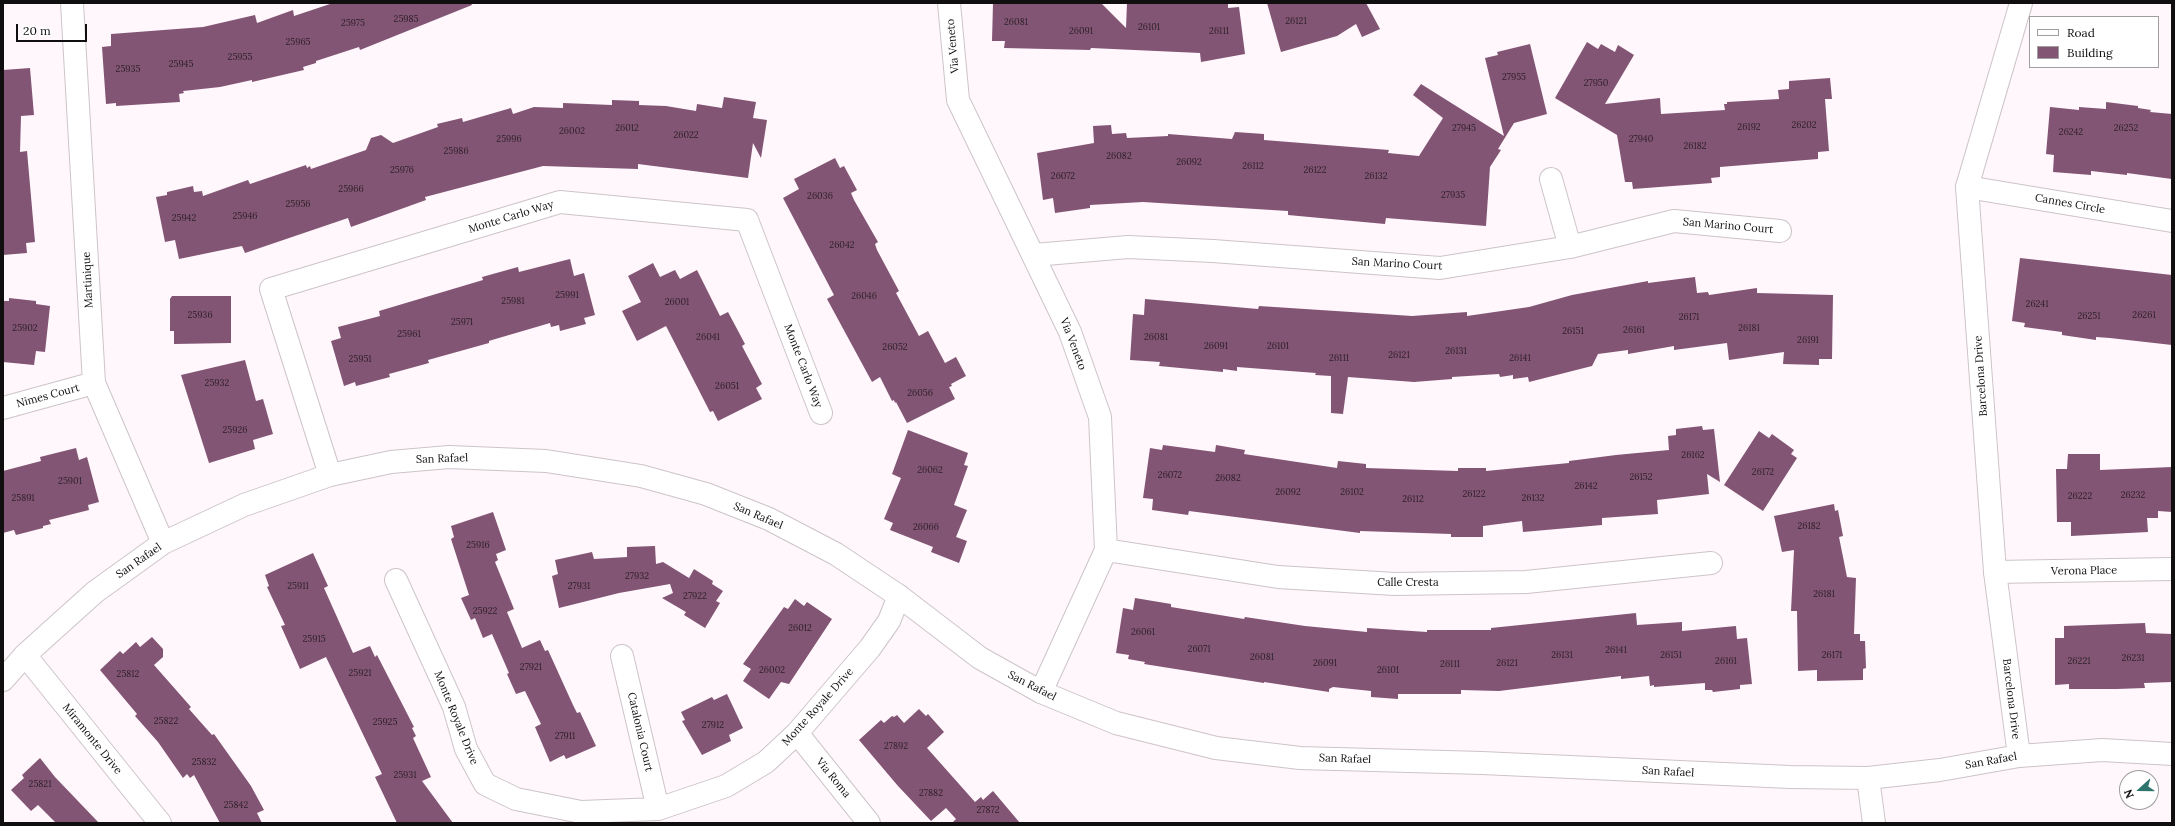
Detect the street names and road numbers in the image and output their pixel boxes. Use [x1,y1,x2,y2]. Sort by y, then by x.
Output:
street label: Via Veneto [944,18,962,74]
street label: Cannes Circle [2034,191,2106,217]
street label: Monte Carlo Way [467,198,555,236]
street label: San Marino Court [1682,215,1774,237]
street label: Martinique [80,251,96,309]
street label: San Marino Court [1351,255,1443,273]
street label: Via Veneto [1057,316,1089,372]
street label: Monte Carlo Way [781,322,825,410]
street label: Barcelona Drive [1972,335,1990,417]
street label: Nimes Court [15,381,81,411]
street label: San Rafael [416,451,468,467]
street label: San Rafael [731,500,785,532]
street label: San Rafael [114,541,164,581]
street label: Verona Place [2051,564,2117,578]
street label: Calle Cresta [1377,576,1439,590]
street label: Barcelona Drive [2000,658,2022,740]
street label: Monte Royale Drive [780,665,856,749]
street label: San Rafael [1006,668,1058,704]
street label: Monte Royale Drive [431,669,481,767]
street label: Catalonia Court [624,691,656,773]
street label: Miramonte Drive [59,701,125,777]
street label: San Rafael [1964,750,2018,772]
street label: San Rafael [1319,751,1371,767]
street label: Via Roma [813,755,853,801]
street label: San Rafael [1641,764,1695,780]

